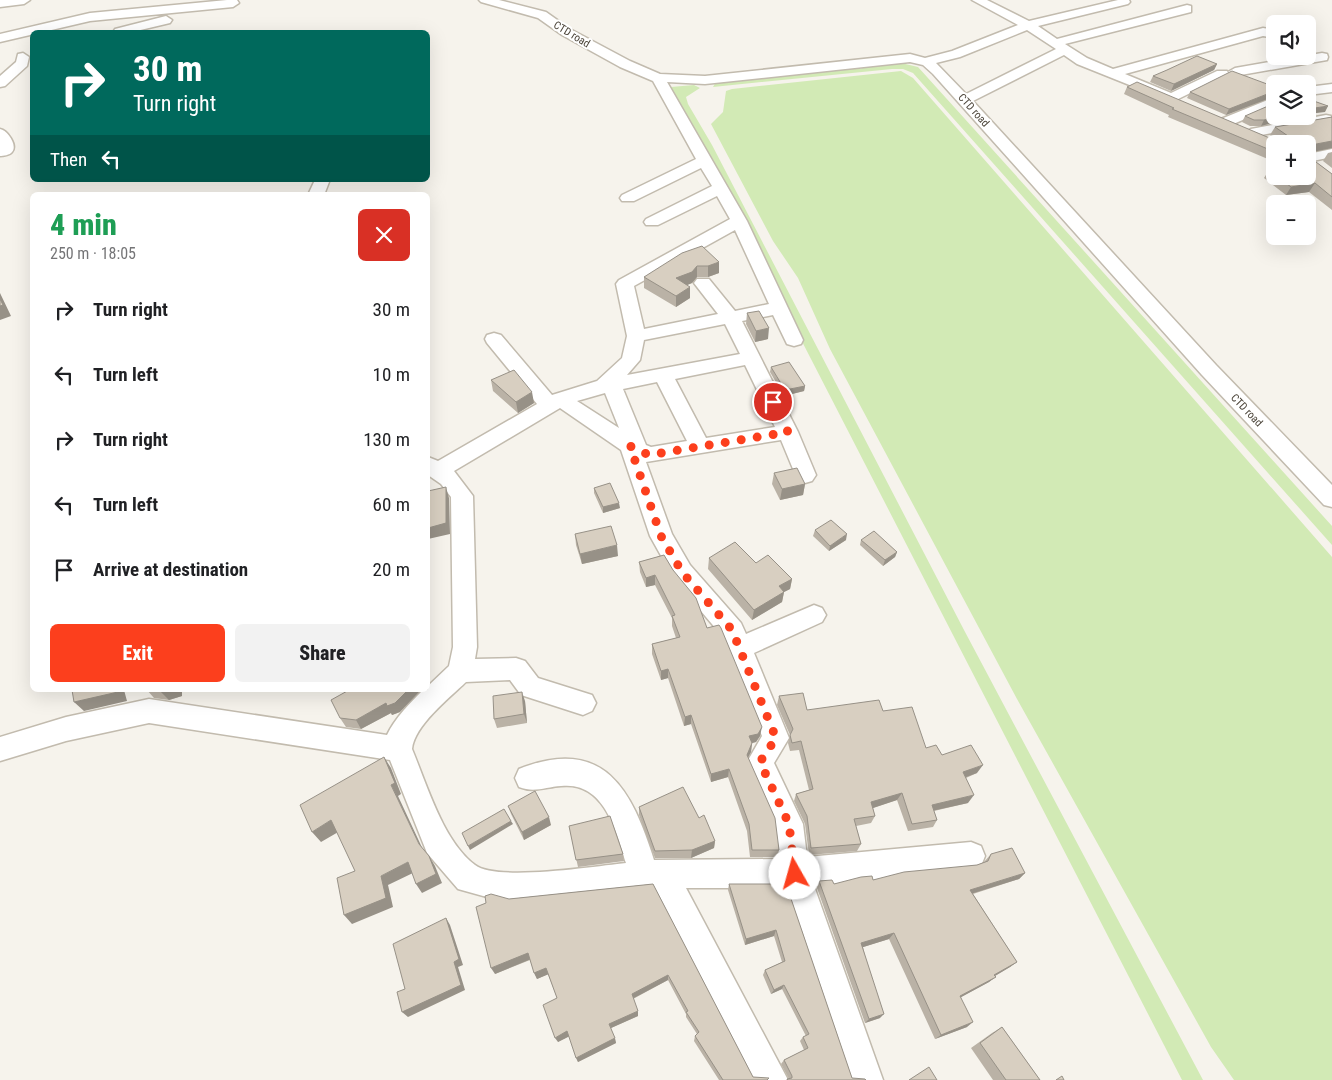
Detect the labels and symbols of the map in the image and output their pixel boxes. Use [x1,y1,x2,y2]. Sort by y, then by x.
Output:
street label: CTD road [551,19,592,50]
street label: CTD road [955,91,992,130]
pin [752,381,794,423]
street label: CTD road [1228,391,1265,429]
position arrow [768,847,820,899]

